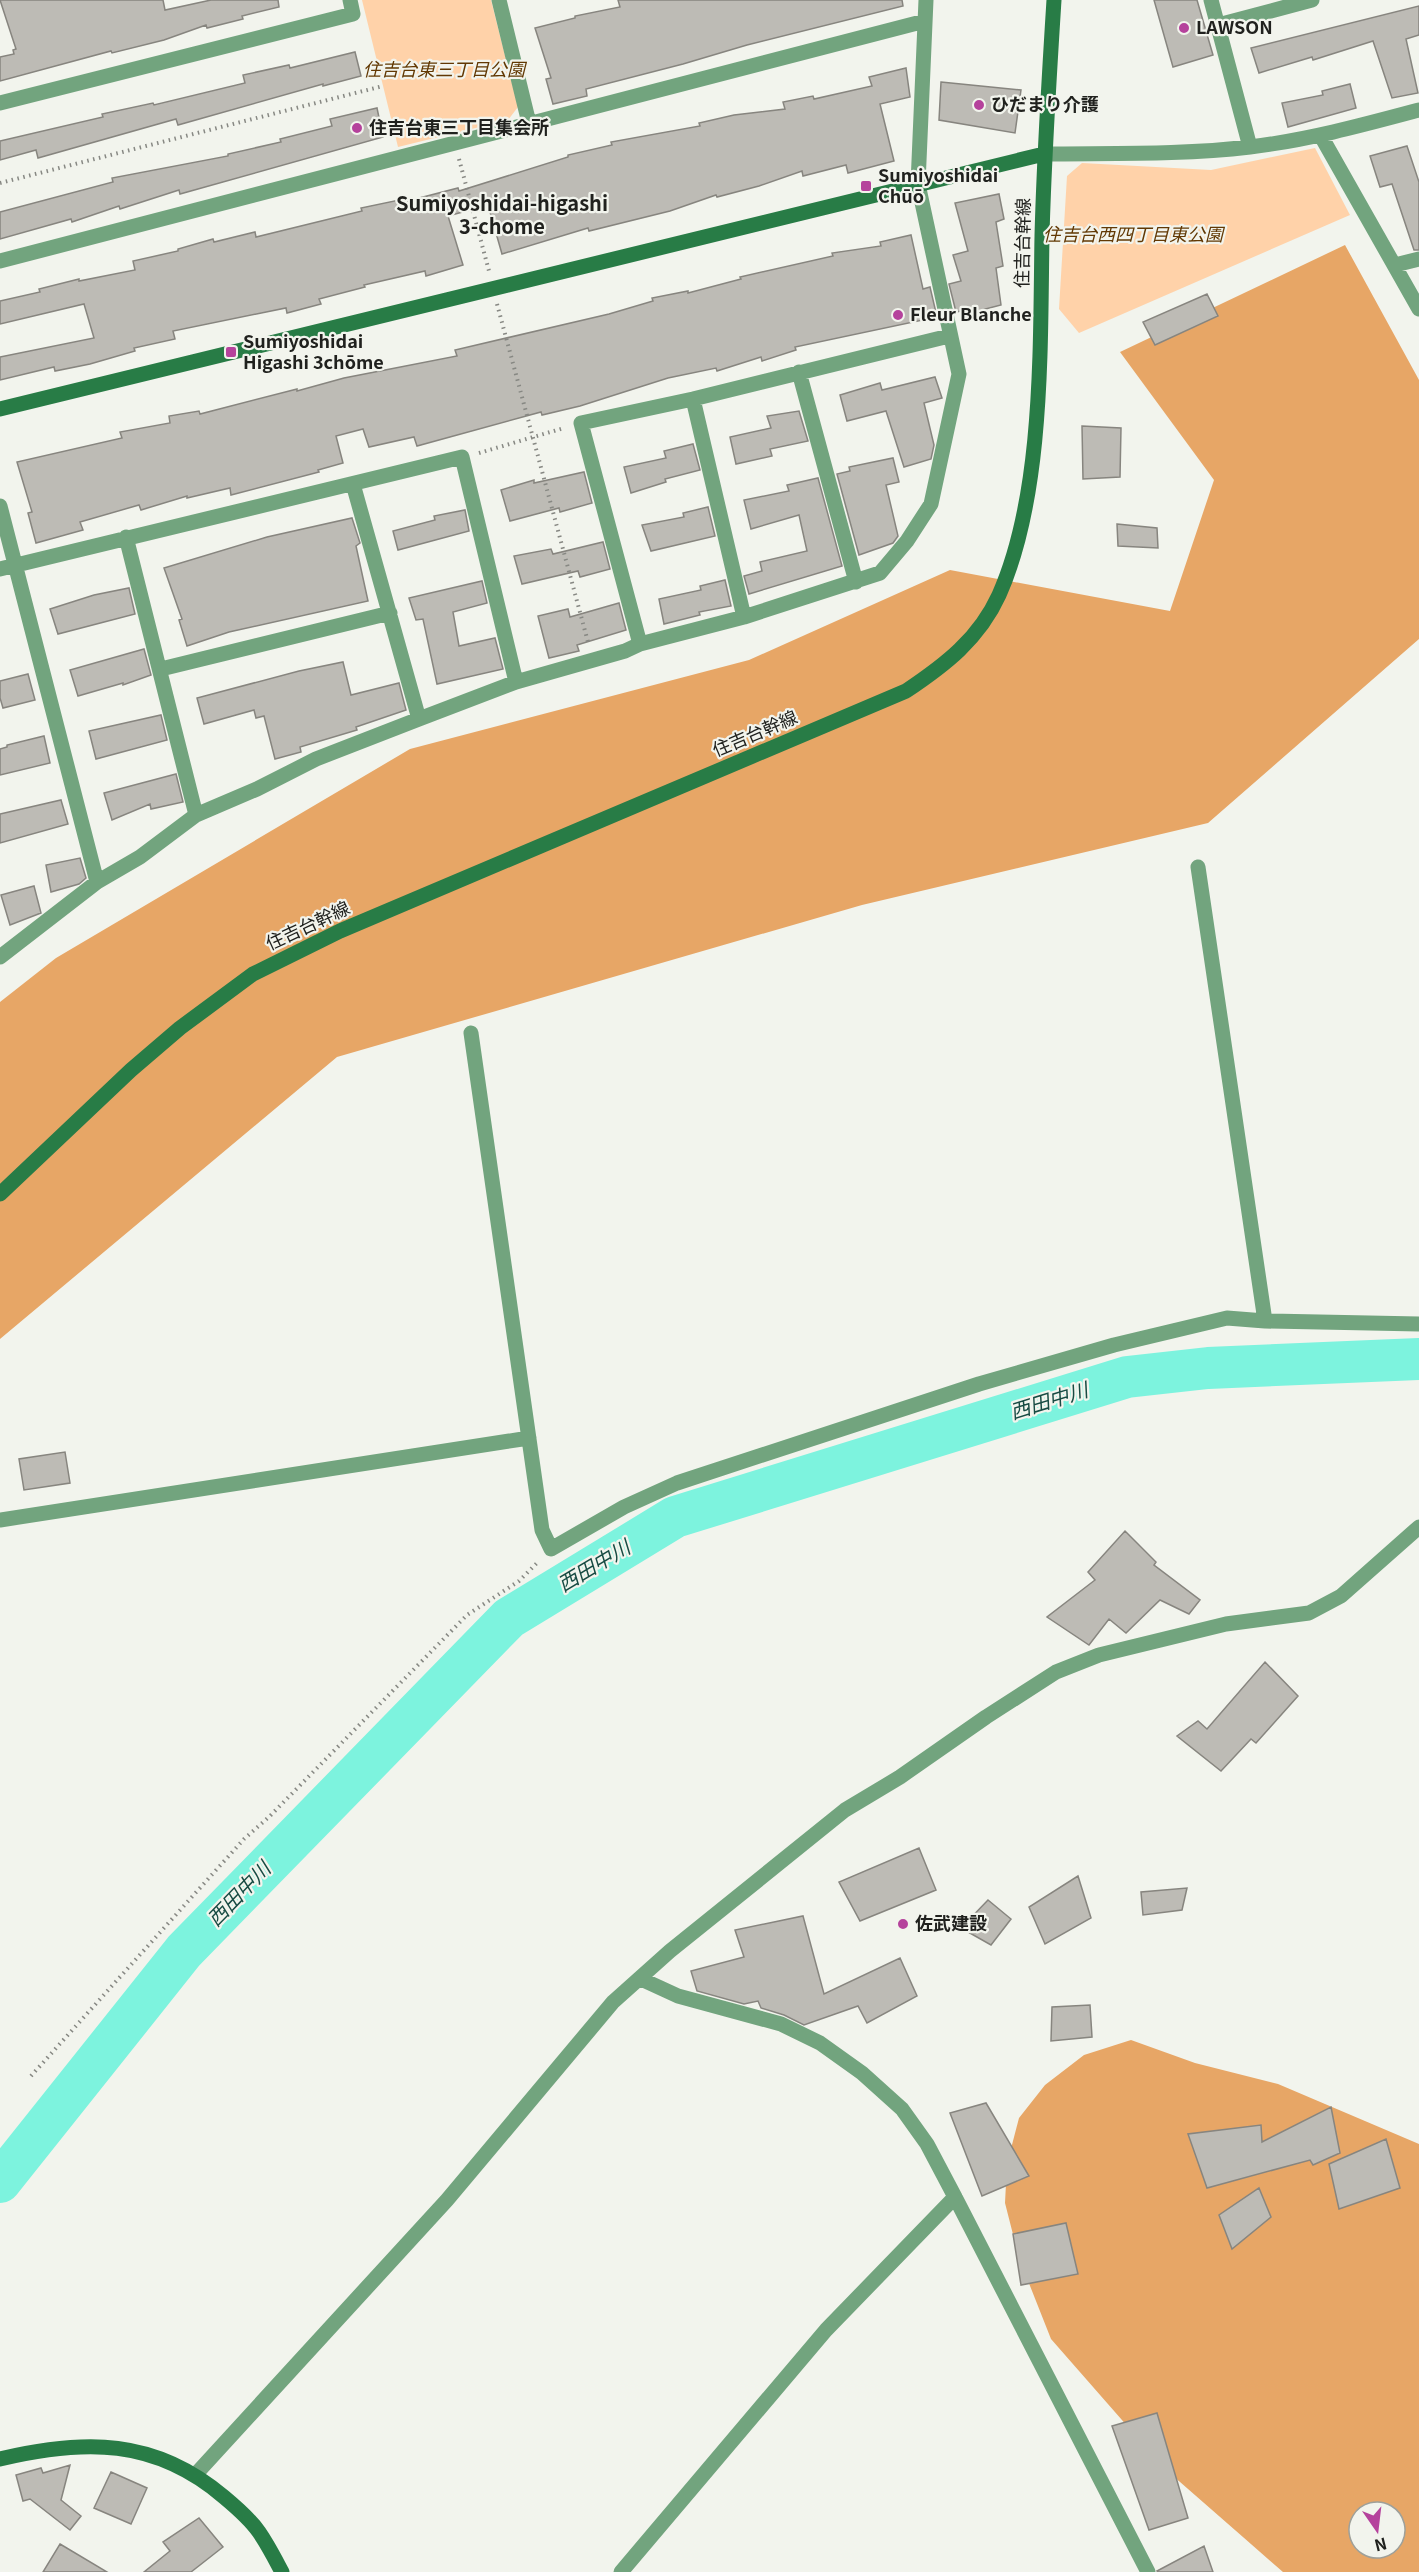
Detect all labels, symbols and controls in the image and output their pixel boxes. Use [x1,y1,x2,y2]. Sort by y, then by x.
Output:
place label: LAWSON [1196,13,1273,39]
marker: LAWSON [1177,21,1191,35]
park label: 住吉台東三丁目公園 [363,55,528,81]
place label: ひだまり介護 [991,90,1099,116]
marker: ひだまり介護 [972,98,986,112]
place label: 住吉台東三丁目集会所 [369,113,549,139]
marker: 住吉台東三丁目集会所 [350,121,364,135]
place label: Sumiyoshidai Chūō [878,161,998,208]
marker: Sumiyoshidai Chūō [859,179,873,193]
district label: Sumiyoshidai-higashi 3-chome [396,188,608,240]
street label: 住吉台幹線 [1007,198,1035,288]
park label: 住吉台西四丁目東公園 [1043,220,1226,246]
place label: Fleur Blanche [910,300,1032,326]
marker: Fleur Blanche [891,308,905,322]
place label: Sumiyoshidai Higashi 3chōme [243,327,384,374]
marker: Sumiyoshidai Higashi 3chōme [224,345,238,359]
street label: 住吉台幹線 [708,703,801,762]
street label: 住吉台幹線 [261,893,353,955]
water label: 西田中川 [1006,1373,1093,1425]
water label: 西田中川 [551,1531,637,1598]
water label: 西田中川 [200,1853,278,1932]
place label: 佐武建設 [915,1909,987,1935]
marker: 佐武建設 [896,1917,910,1931]
north arrow [1347,2500,1407,2560]
text: N [1372,2532,1390,2559]

